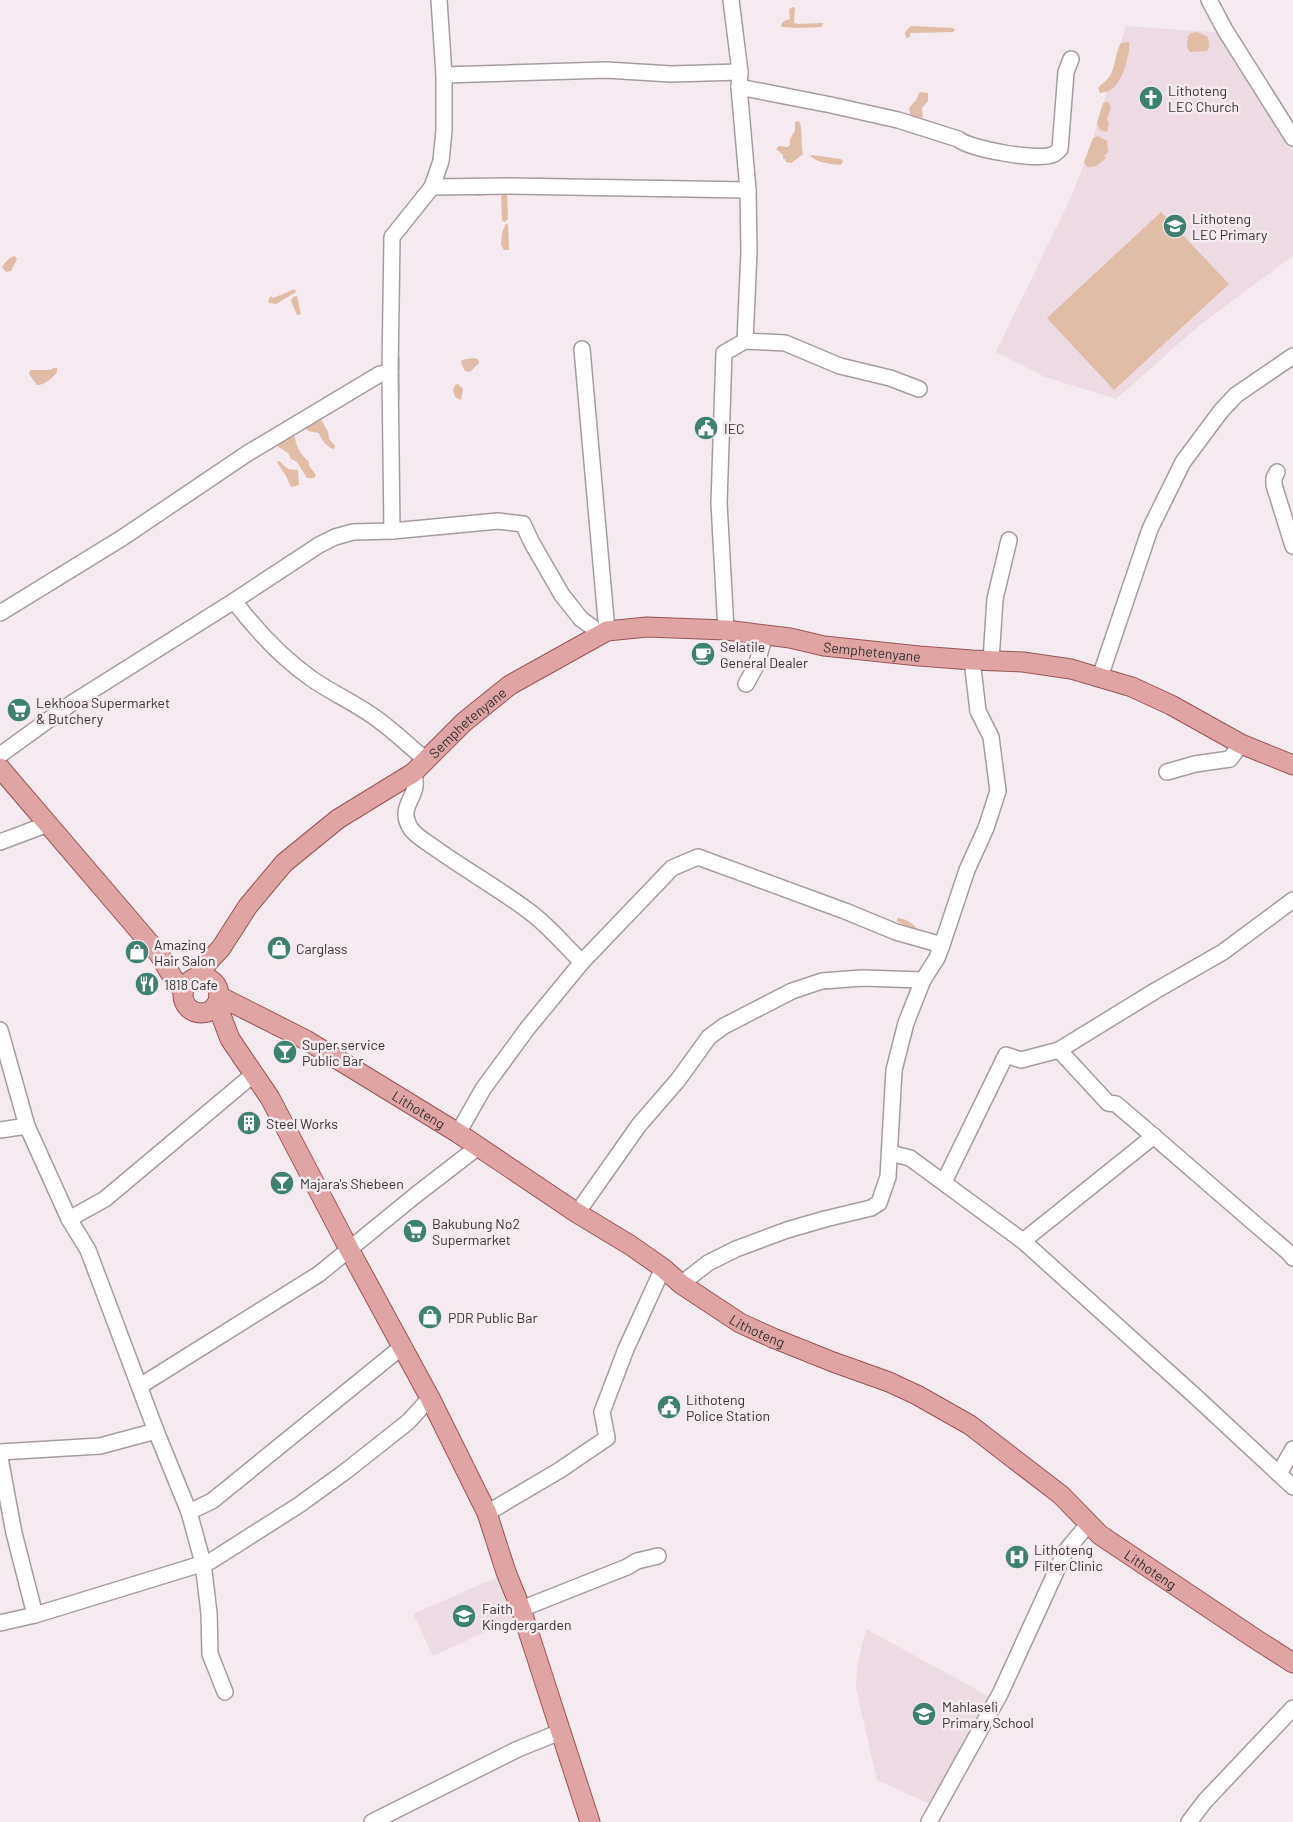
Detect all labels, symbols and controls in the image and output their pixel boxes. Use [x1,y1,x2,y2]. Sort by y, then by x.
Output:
place label: Lithoteng LEC Church [1168,82,1239,115]
church icon: Lithoteng LEC Church [1138,85,1164,111]
place label: Lithoteng LEC Primary [1192,210,1268,243]
school or university icon: Lithoteng LEC Primary [1162,213,1188,239]
public building icon: IEC [693,415,719,441]
place label: IEC [724,420,745,437]
street label: Semphetenyane [822,637,922,665]
place label: Selatile General Dealer [720,638,808,671]
cafe icon: Selatile General Dealer [690,641,716,667]
street label: Semphetenyane [425,683,509,761]
place label: Lekhooa Supermarket & Butchery [36,694,170,727]
supermarket icon: Lekhooa Supermarket & Butchery [6,697,32,723]
shop icon: Carglass [266,935,292,961]
place label: Amazing Hair Salon [154,936,215,969]
shop icon: Amazing Hair Salon [124,939,150,965]
place label: Carglass [296,940,348,957]
restaurant icon: 1818 Cafe [134,971,160,997]
place label: 1818 Cafe [164,976,218,993]
place label: Super service Public Bar [302,1036,385,1069]
bar icon: Super service Public Bar [272,1039,298,1065]
street label: Lithoteng [389,1086,449,1132]
building icon: Steel Works [236,1110,262,1136]
place label: Steel Works [266,1115,338,1132]
bar icon: Majara's Shebeen [269,1170,295,1196]
place label: Majara's Shebeen [300,1175,404,1192]
place label: Bakubung No2 Supermarket [432,1215,520,1248]
supermarket icon: Bakubung No2 Supermarket [402,1218,428,1244]
shop icon: PDR Public Bar [417,1304,443,1330]
place label: PDR Public Bar [448,1309,538,1326]
street label: Lithoteng [727,1310,788,1350]
place label: Lithoteng Police Station [686,1391,770,1424]
public building icon: Lithoteng Police Station [656,1394,682,1420]
place label: Lithoteng Filter Clinic [1034,1541,1103,1574]
hospital icon: Lithoteng Filter Clinic [1004,1544,1030,1570]
street label: Lithoteng [1122,1546,1180,1592]
place label: Faith Kingdergarden [482,1600,572,1633]
school or university icon: Faith Kingdergarden [451,1603,477,1629]
place label: Mahlaseli Primary School [942,1698,1034,1731]
school or university icon: Mahlaseli Primary School [911,1701,937,1727]

